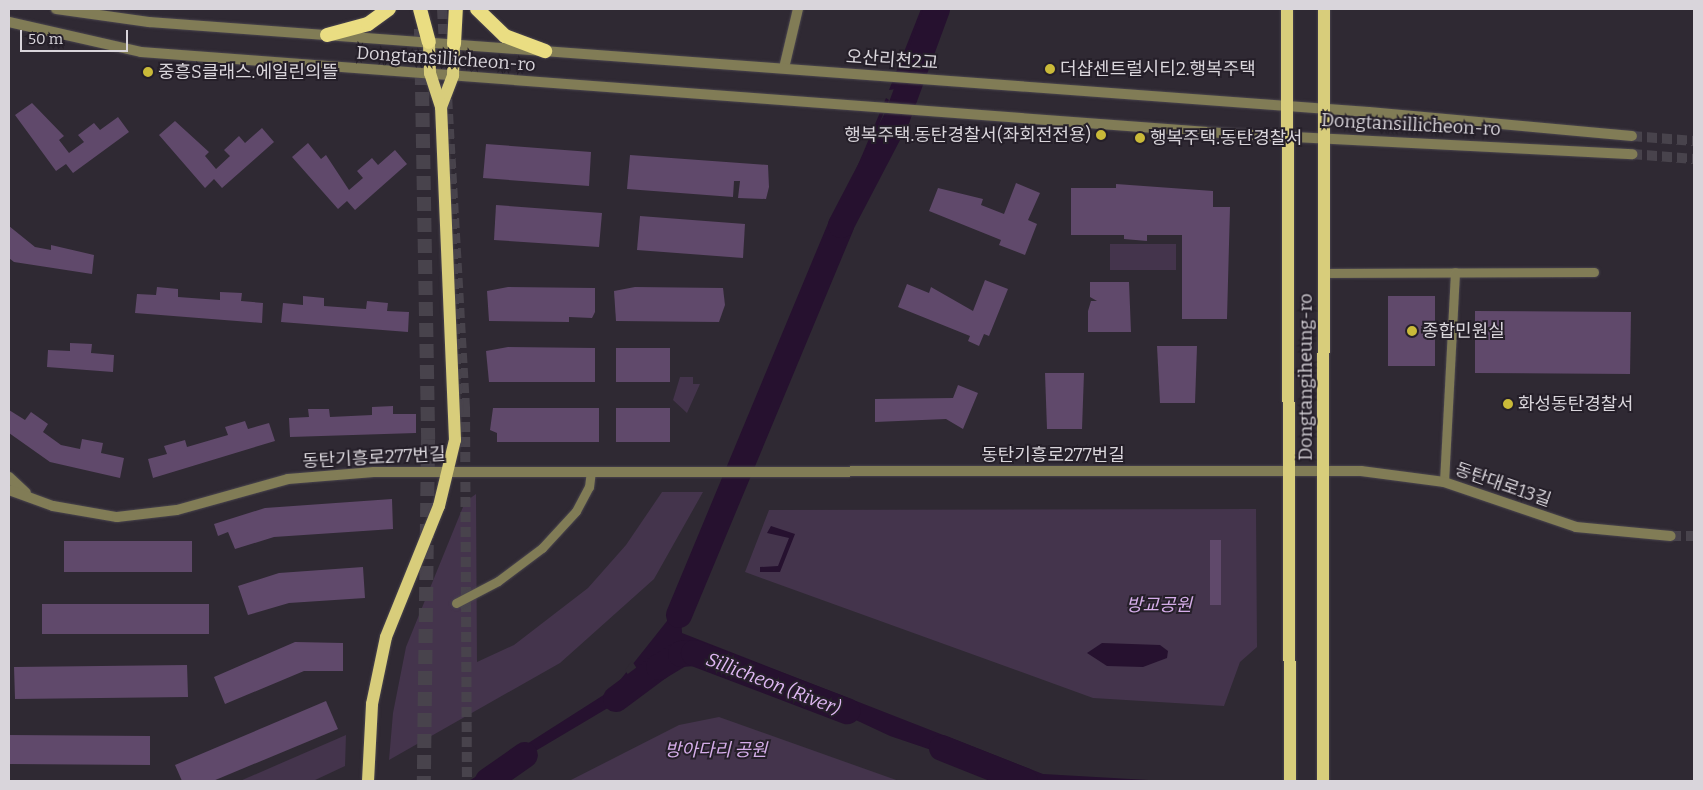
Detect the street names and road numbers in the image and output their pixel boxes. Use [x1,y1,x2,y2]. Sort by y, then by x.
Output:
street label: Dongtansillicheon-ro [356,42,536,76]
street label: 오산리천2교 [845,46,939,74]
street label: Dongtansillicheon-ro [1321,110,1501,140]
street label: Dongtangiheung-ro [1295,293,1317,461]
street label: 동탄기흥로277번길 [302,443,446,473]
street label: 동탄기흥로277번길 [981,444,1125,466]
street label: 동탄대로13길 [1452,458,1554,512]

